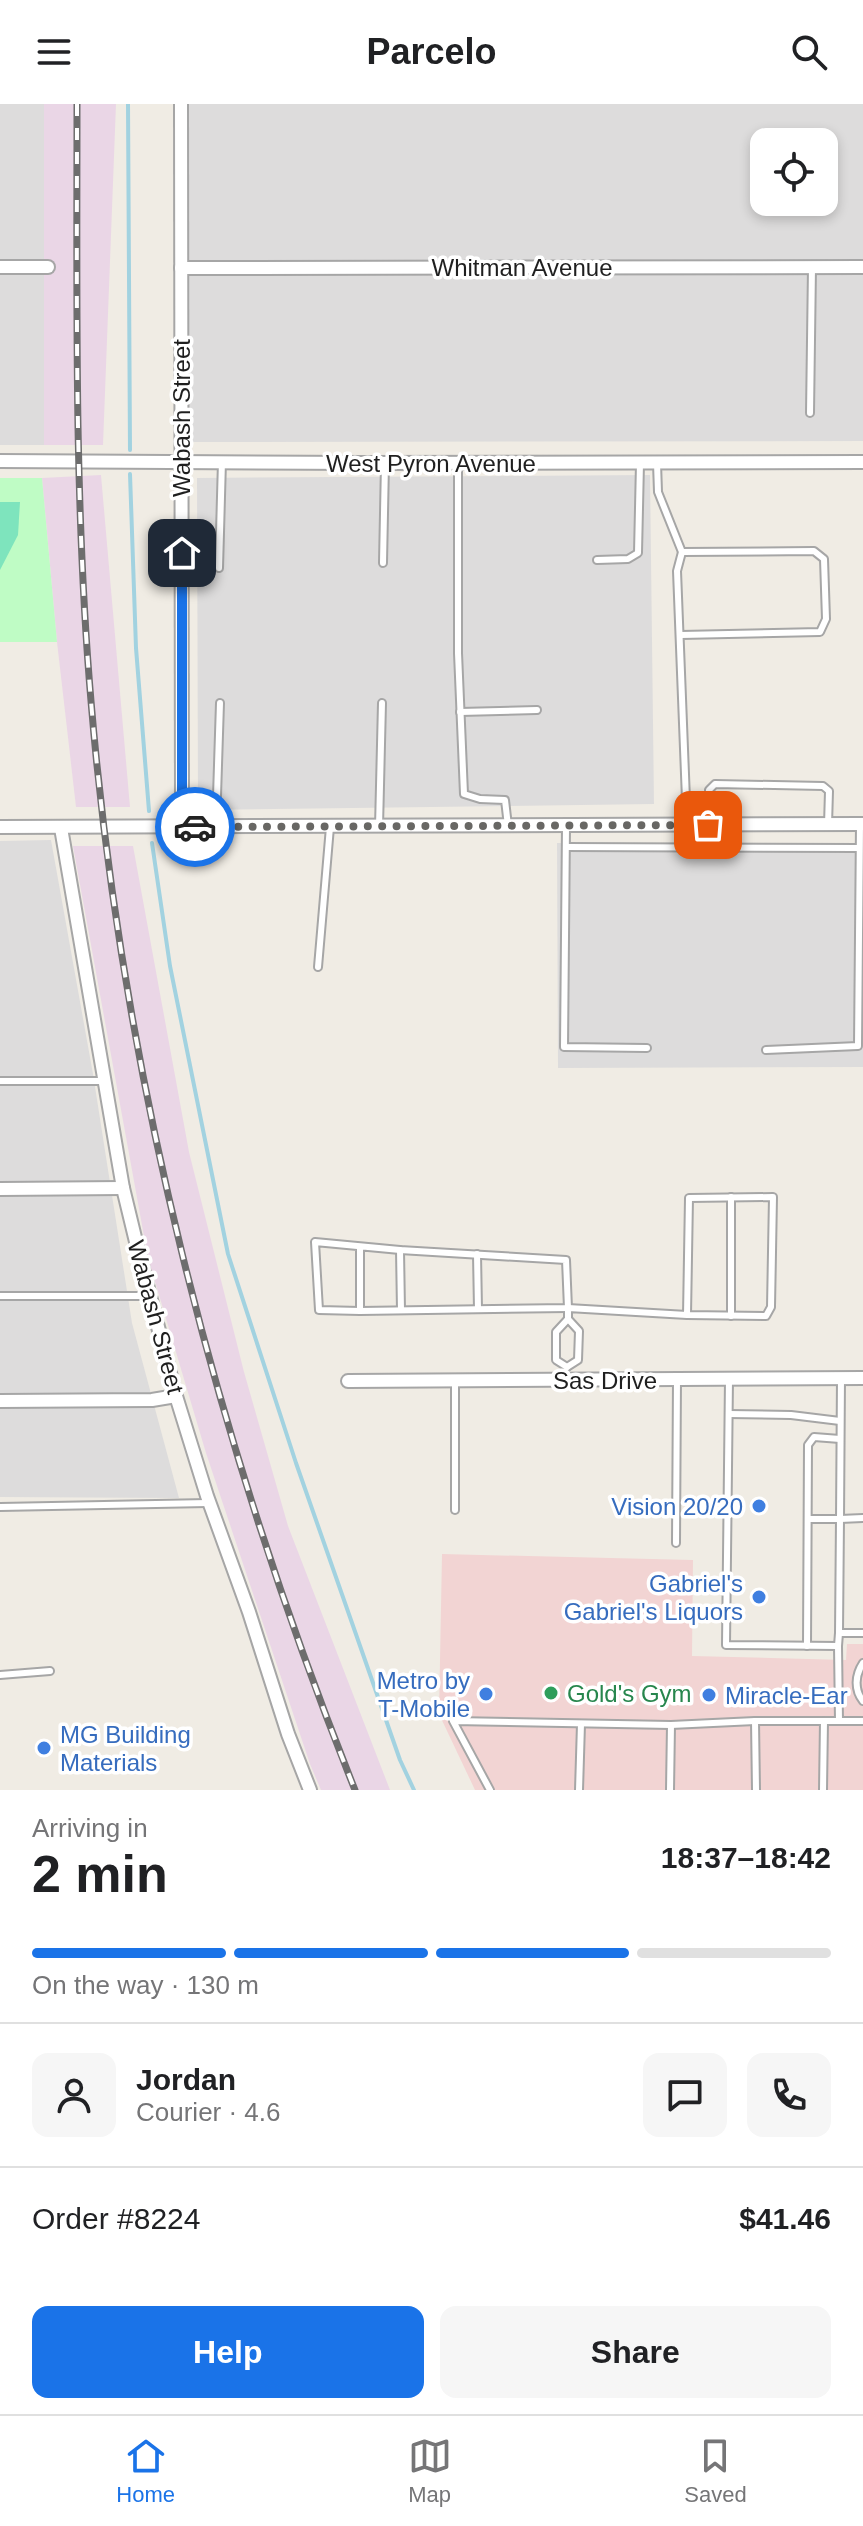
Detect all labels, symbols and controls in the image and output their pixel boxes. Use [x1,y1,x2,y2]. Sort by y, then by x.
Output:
icon: menu [32,30,76,74]
icon: search [787,30,831,74]
text: Parcelo [366,31,497,72]
map controls [750,128,838,216]
button: locate [750,128,838,216]
street label: Whitman Avenue [432,254,613,281]
street label: Wabash Street [168,339,195,497]
street label: West Pyron Avenue [326,450,536,477]
pin [148,519,216,587]
icon: home [160,531,204,575]
courier [155,787,235,867]
pin [674,791,742,859]
icon: bag [686,803,730,847]
icon: car [173,805,217,849]
street label: Wabash Street [123,1237,190,1397]
street label: Sas Drive [553,1367,657,1394]
place label: Vision 20/20 [611,1493,743,1520]
marker: Vision 20/20 [750,1497,768,1515]
place label: Gabriel's Gabriel's Liquors [564,1570,743,1625]
marker: Gabriel's Gabriel's Liquors [750,1588,768,1606]
place label: Metro by T-Mobile [377,1667,470,1722]
place label: Gold's Gym [567,1680,692,1707]
place label: Miracle-Ear [725,1682,848,1709]
marker: Gold's Gym [542,1684,560,1702]
marker: Metro by T-Mobile [477,1685,495,1703]
marker: Miracle-Ear [700,1686,718,1704]
place label: MG Building Materials [60,1721,191,1776]
marker: MG Building Materials [35,1739,53,1757]
text: Arriving in [32,1813,148,1843]
text: 18:37–18:42 [661,1841,831,1874]
text: 2 min [32,1845,168,1903]
text: On the way · 130 m [32,1970,259,2000]
button: person [32,2053,116,2137]
button: chat [643,2053,727,2137]
button: phone [747,2053,831,2137]
text: Jordan [136,2063,236,2096]
text: Courier · 4.6 [136,2097,281,2127]
text: Order #8224 [32,2202,200,2235]
text: $41.46 [739,2202,831,2235]
button: Help [32,2306,424,2398]
button: Share [440,2306,831,2398]
tab: Home [116,2434,175,2508]
tab: Map [408,2434,452,2508]
tab: Saved [684,2434,747,2508]

